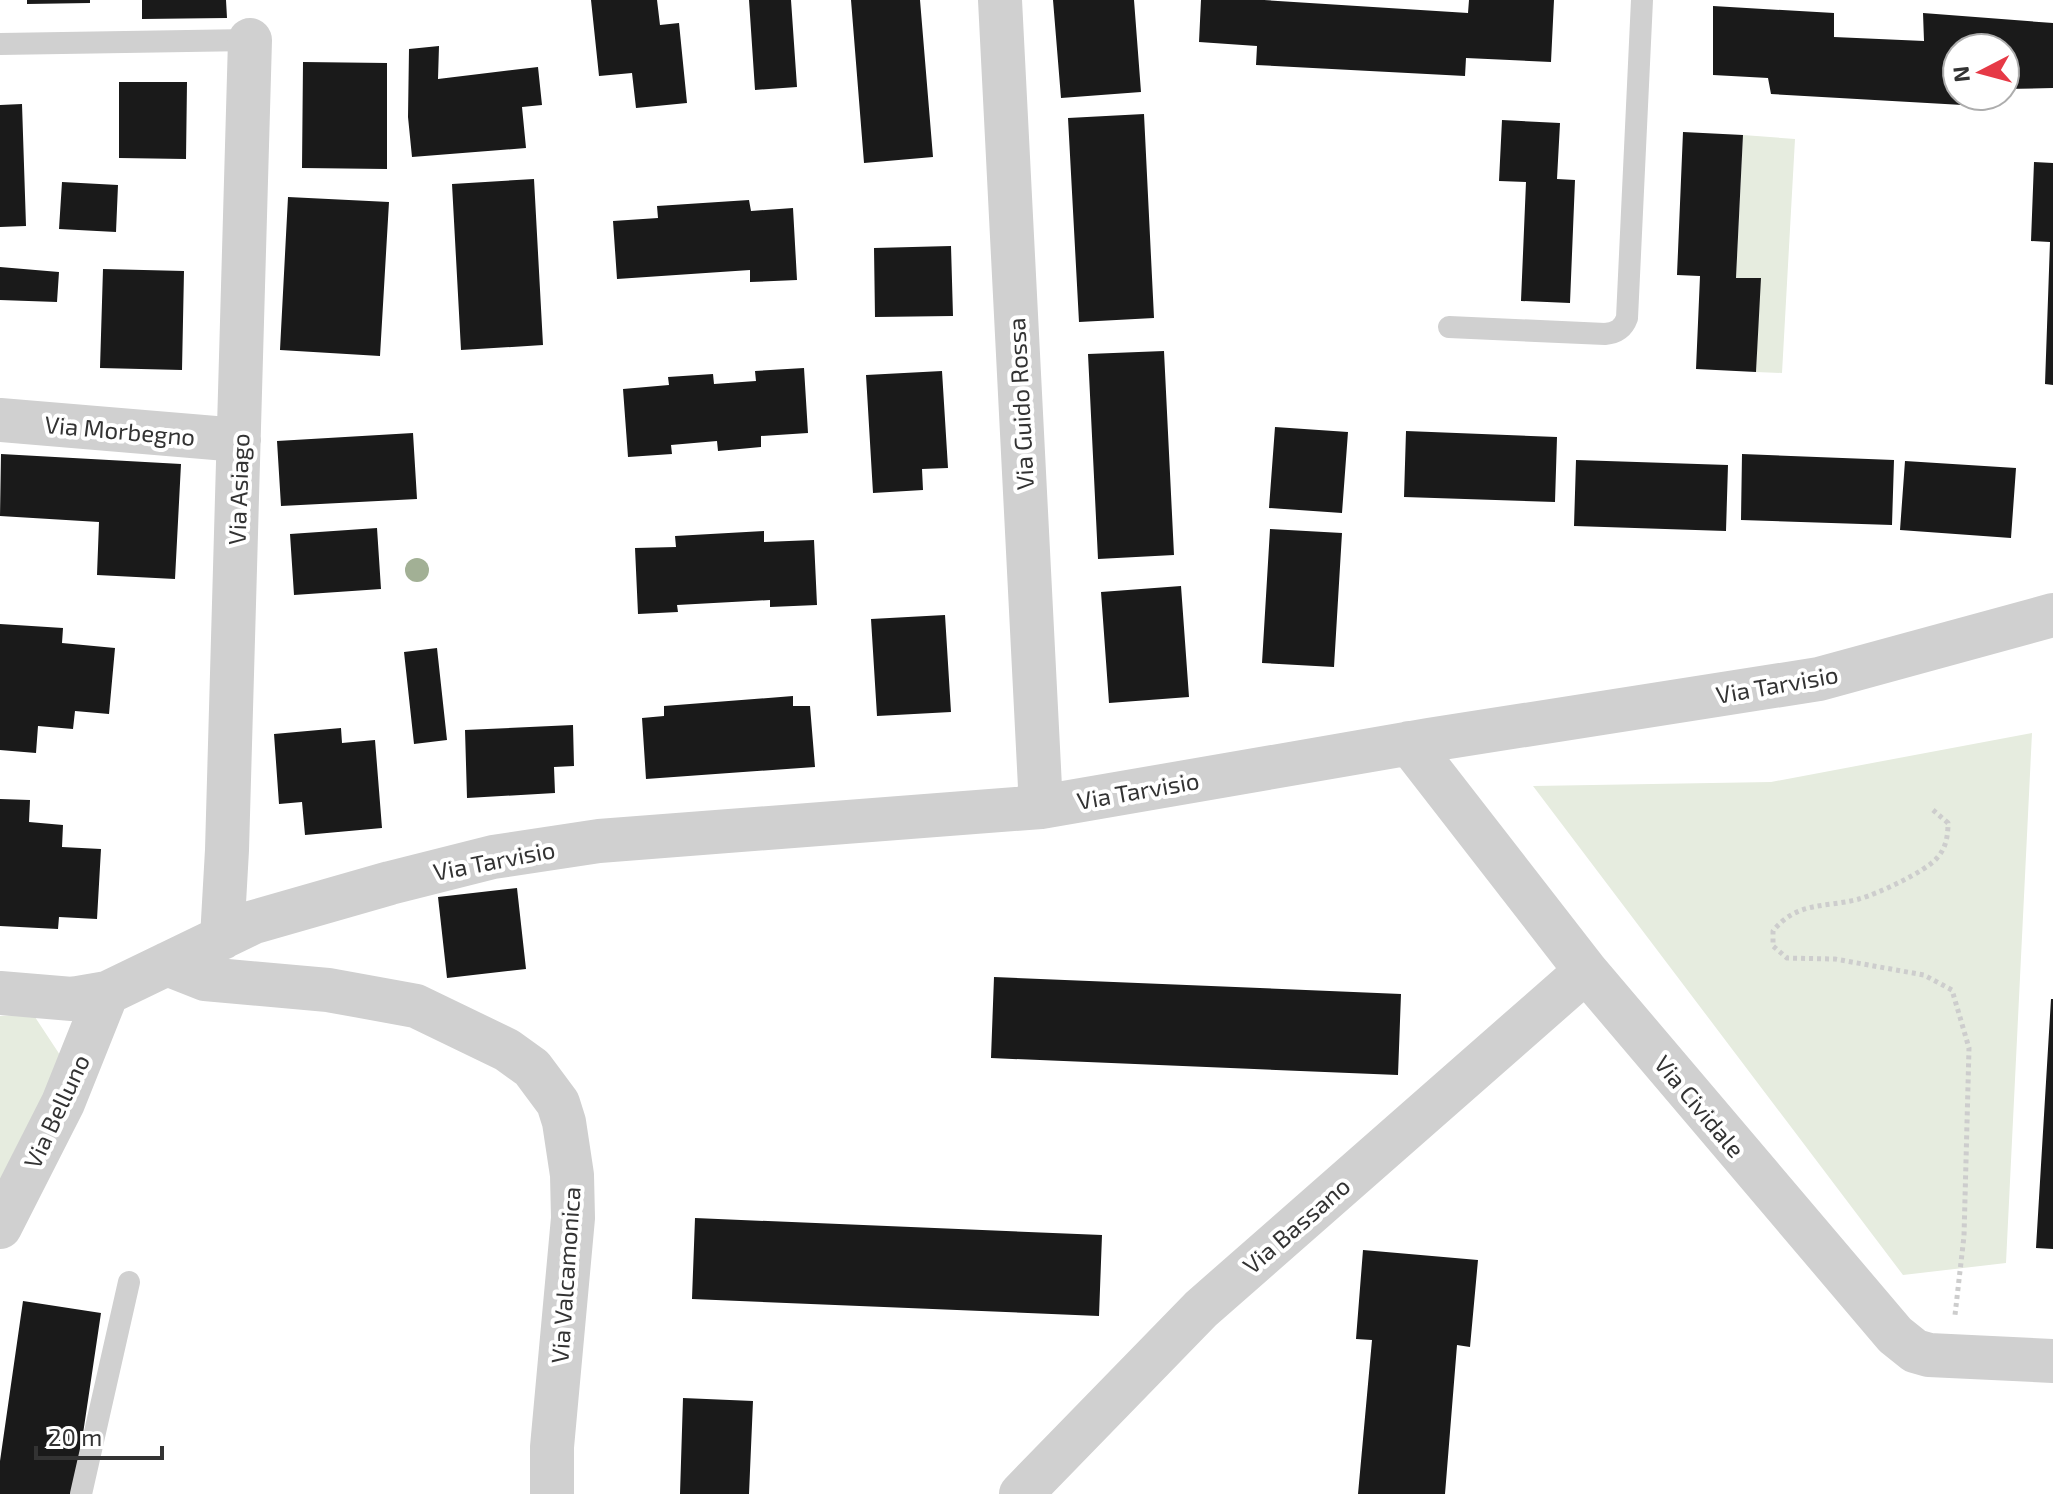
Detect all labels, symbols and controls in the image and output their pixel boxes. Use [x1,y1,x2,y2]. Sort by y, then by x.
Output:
north arrow [1941,32,2021,112]
text: N [1946,65,1974,83]
street label: Via Guido Rossa [1001,317,1039,491]
street label: Via Morbegno [44,409,196,451]
street label: Via Asiago [222,433,254,545]
street label: Via Tarvisio [1714,659,1840,709]
street label: Via Tarvisio [1075,765,1201,815]
street label: Via Tarvisio [431,834,557,886]
street label: Via Belluno [17,1049,95,1173]
street label: Via Cividale [1649,1049,1751,1163]
street label: Via Bassano [1237,1171,1355,1279]
street label: Via Valcamonica [544,1186,586,1364]
scale bar [36,1410,162,1460]
text: 20 m [48,1422,102,1451]

